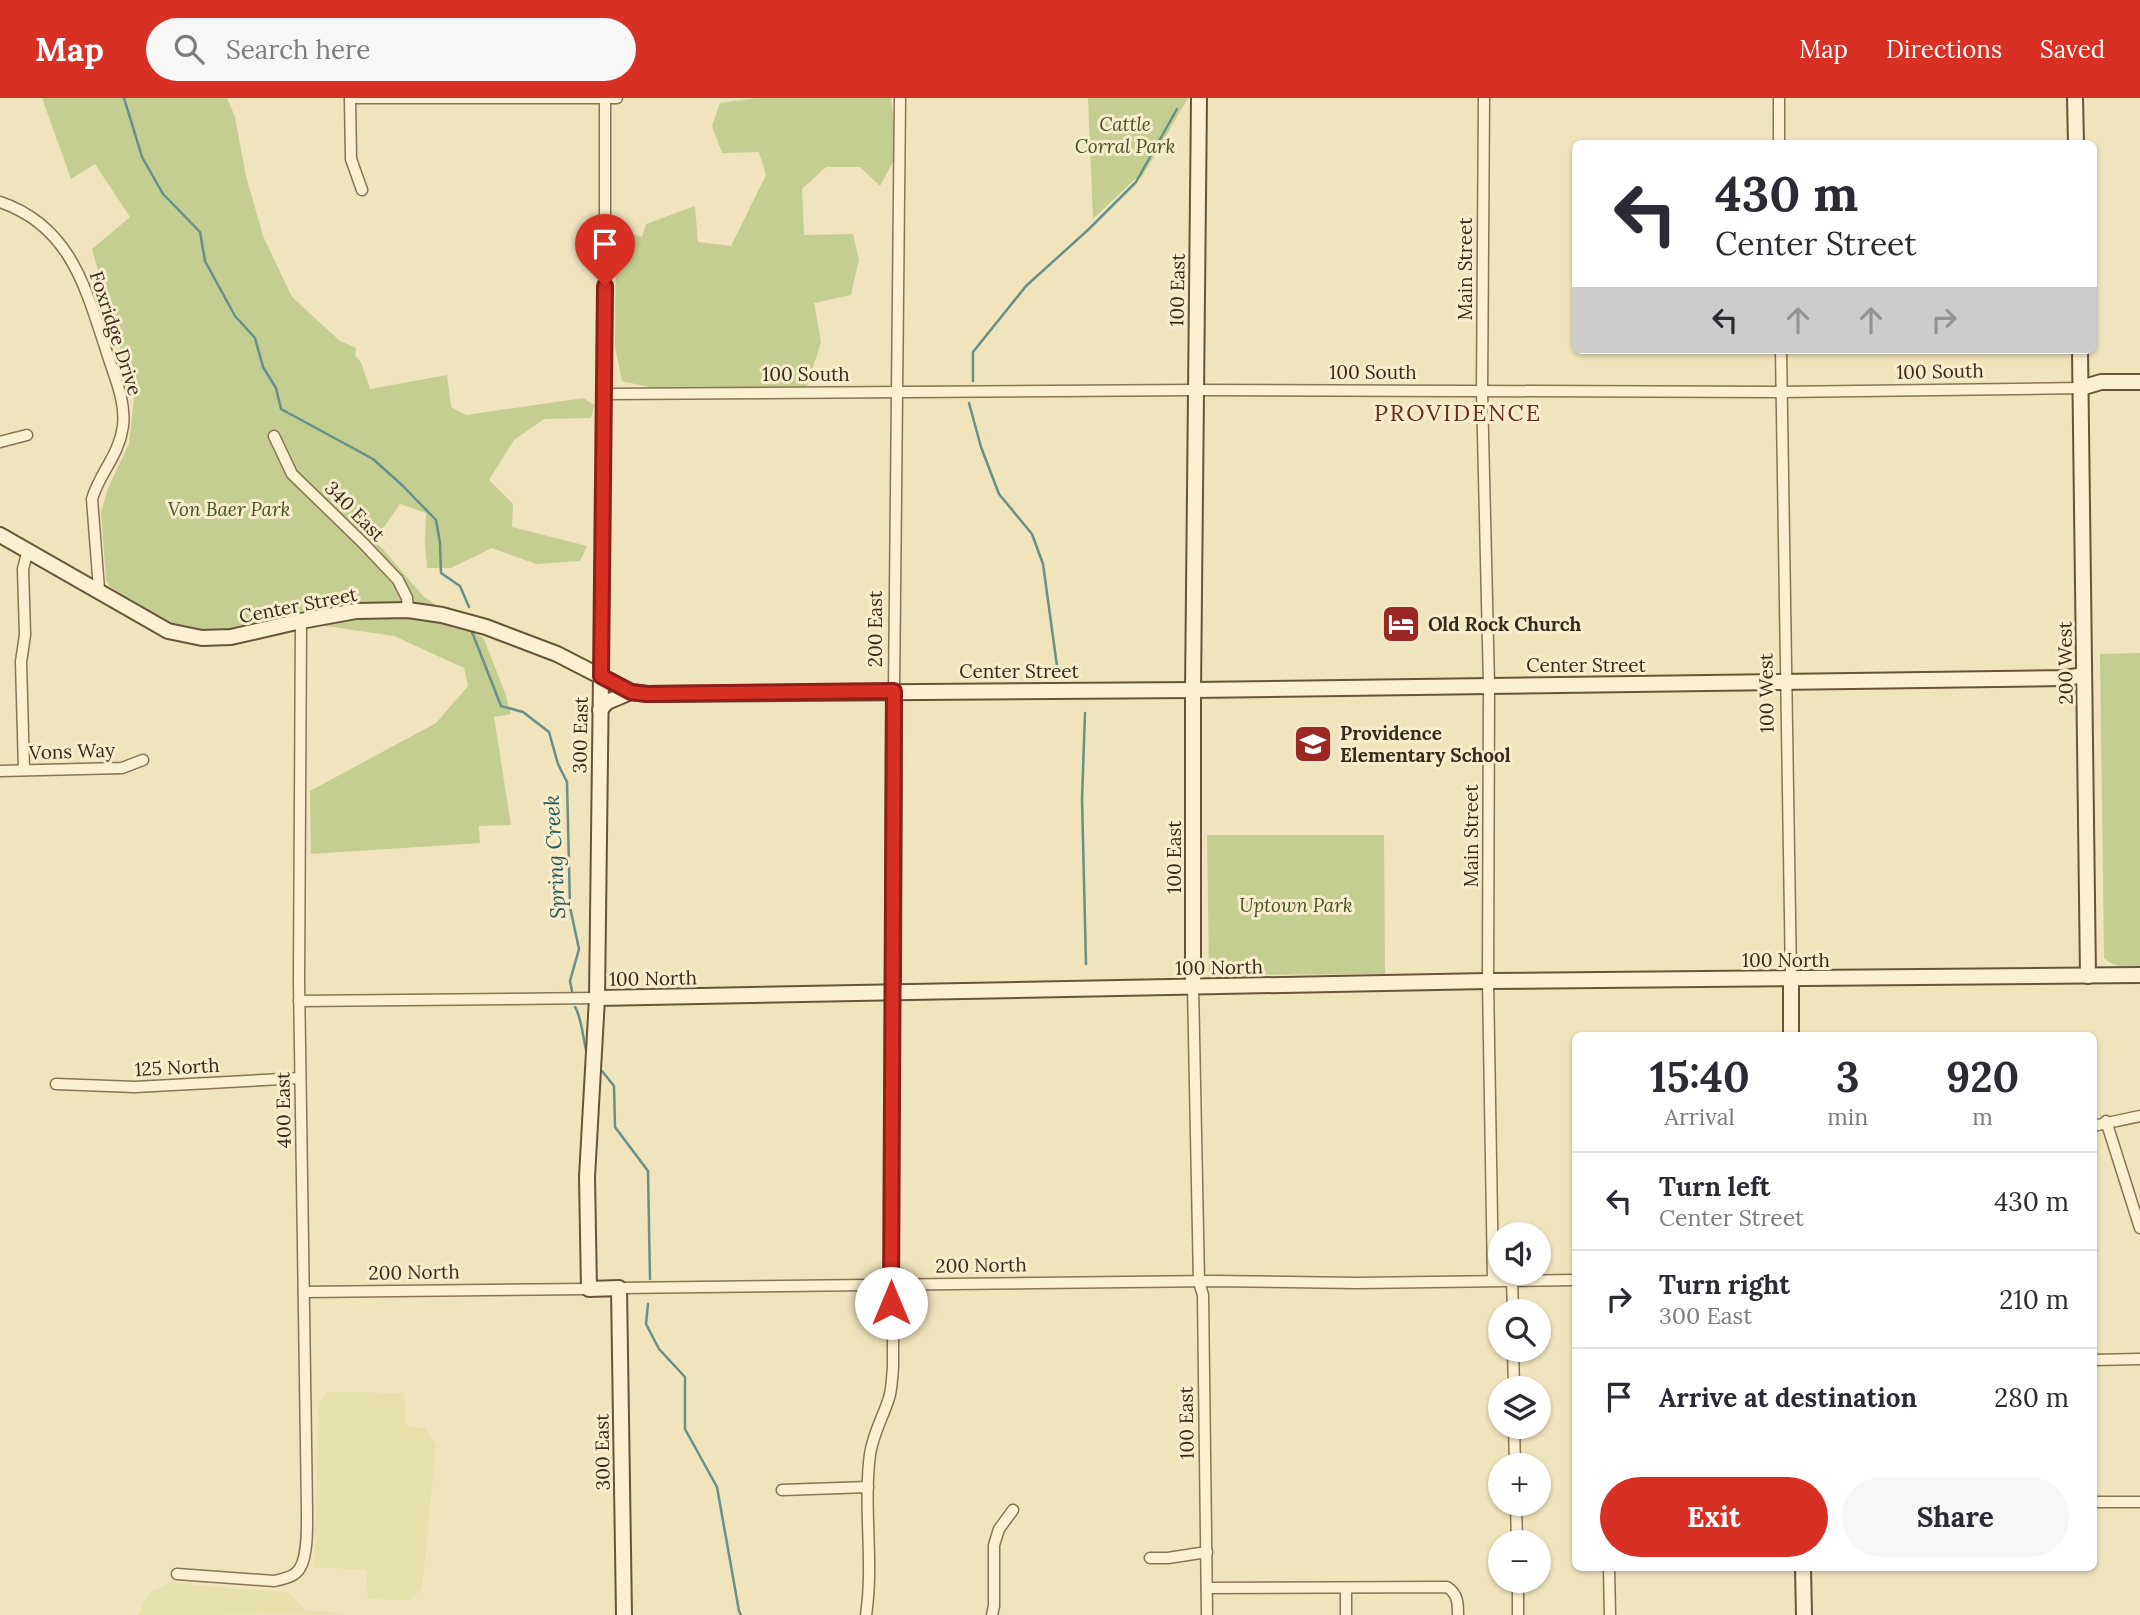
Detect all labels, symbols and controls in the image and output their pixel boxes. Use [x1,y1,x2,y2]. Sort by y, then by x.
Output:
search box [146,18,636,81]
text: Map [35,28,104,70]
icon: search [170,30,208,68]
text: Search here [226,33,370,66]
text: Map [1799,34,1848,65]
text: Directions [1886,34,2002,65]
text: Saved [2040,34,2105,65]
park label: Cattle Corral Park [1075,112,1175,158]
text: 430 m [1715,162,1858,224]
icon: left [1600,168,1691,259]
pin [575,214,635,286]
street label: Main Street [1453,217,1477,320]
text: Center Street [1715,223,1917,264]
icon: arrive [586,225,624,263]
street label: 100 East [1164,253,1190,327]
street label: Foxridge Drive [85,268,147,398]
icon: left [1706,301,1744,339]
icon: ahead [1779,301,1817,339]
icon: ahead [1852,301,1890,339]
icon: right [1925,301,1963,339]
street label: 100 South [1896,358,1984,384]
street label: 100 South [1329,360,1417,384]
street label: 100 South [762,362,850,386]
district label: PROVIDENCE [1374,398,1542,427]
street label: 340 East [320,476,391,547]
park label: Von Baer Park [168,497,290,521]
street label: Center Street [237,582,360,628]
street label: 200 East [863,590,887,667]
hotel icon: Old Rock Church [1380,603,1422,645]
place label: Old Rock Church [1428,612,1582,636]
street label: 200 West [2052,620,2078,705]
street label: 100 West [1753,652,1779,733]
street label: Center Street [1526,653,1646,677]
street label: Center Street [959,659,1079,683]
street label: 300 East [567,696,593,774]
place label: Providence Elementary School [1340,721,1511,767]
school or university icon: Providence Elementary School [1292,723,1334,765]
street label: Vons Way [28,738,115,765]
street label: Main Street [1459,784,1483,887]
water label: Spring Creek [538,794,571,920]
street label: 100 East [1162,820,1186,894]
park label: Uptown Park [1239,893,1353,917]
street label: 100 North [1742,948,1830,972]
street label: 100 North [1175,954,1263,980]
street label: 100 North [609,965,697,991]
text: 15:40 [1650,1050,1750,1104]
text: 3 [1836,1050,1860,1104]
text: 920 [1946,1050,2019,1104]
street label: 125 North [134,1053,220,1081]
street label: 400 East [270,1071,296,1149]
text: Arrival [1665,1102,1735,1131]
text: min [1827,1102,1868,1131]
text: m [1972,1102,1993,1131]
text: Turn left [1659,1170,1770,1203]
icon: left [1600,1182,1638,1220]
text: 430 m [1994,1185,2069,1218]
text: Center Street [1659,1203,1804,1232]
map controls [1488,1222,1551,1593]
button: sound [1488,1222,1551,1285]
street label: 200 North [935,1252,1027,1278]
street label: 200 North [368,1259,460,1285]
position arrow [854,1266,928,1340]
text: Turn right [1659,1268,1790,1301]
icon: right [1600,1280,1638,1318]
text: 210 m [1999,1283,2069,1316]
button: search [1488,1299,1551,1362]
text: 300 East [1659,1301,1752,1330]
button: layers [1488,1376,1551,1439]
icon: arrive [1600,1378,1638,1416]
text: Arrive at destination [1659,1381,1917,1414]
text: 280 m [1994,1381,2069,1414]
street label: 100 East [1173,1386,1199,1460]
street label: 300 East [589,1413,615,1491]
button: + [1488,1453,1551,1516]
button: Exit [1600,1477,1828,1557]
button: Share [1842,1477,2069,1557]
button: − [1488,1530,1551,1593]

